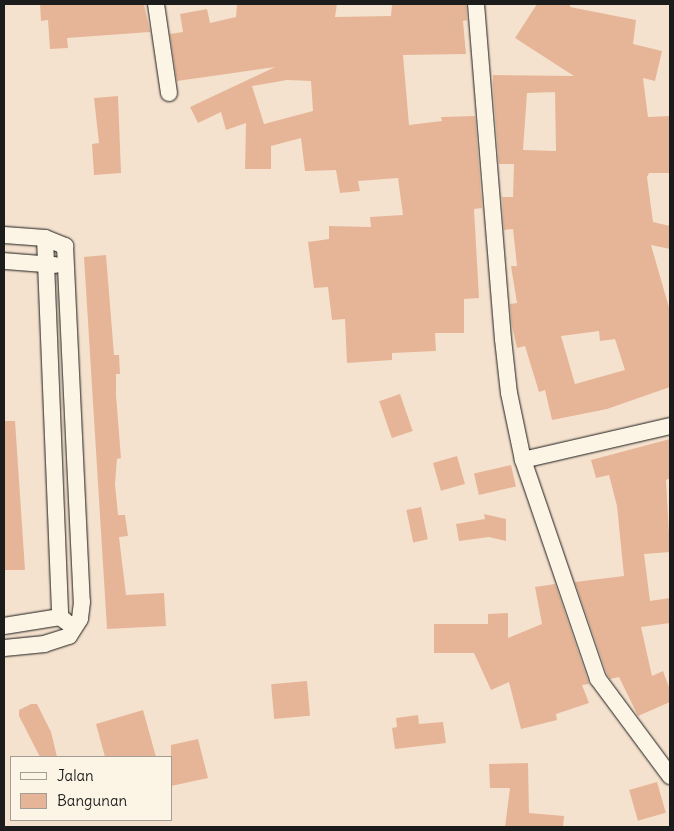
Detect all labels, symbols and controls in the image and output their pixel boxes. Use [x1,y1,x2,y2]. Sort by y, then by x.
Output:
legend [10,756,172,821]
text: Jalan [57,766,94,785]
text: Bangunan [57,791,127,810]

